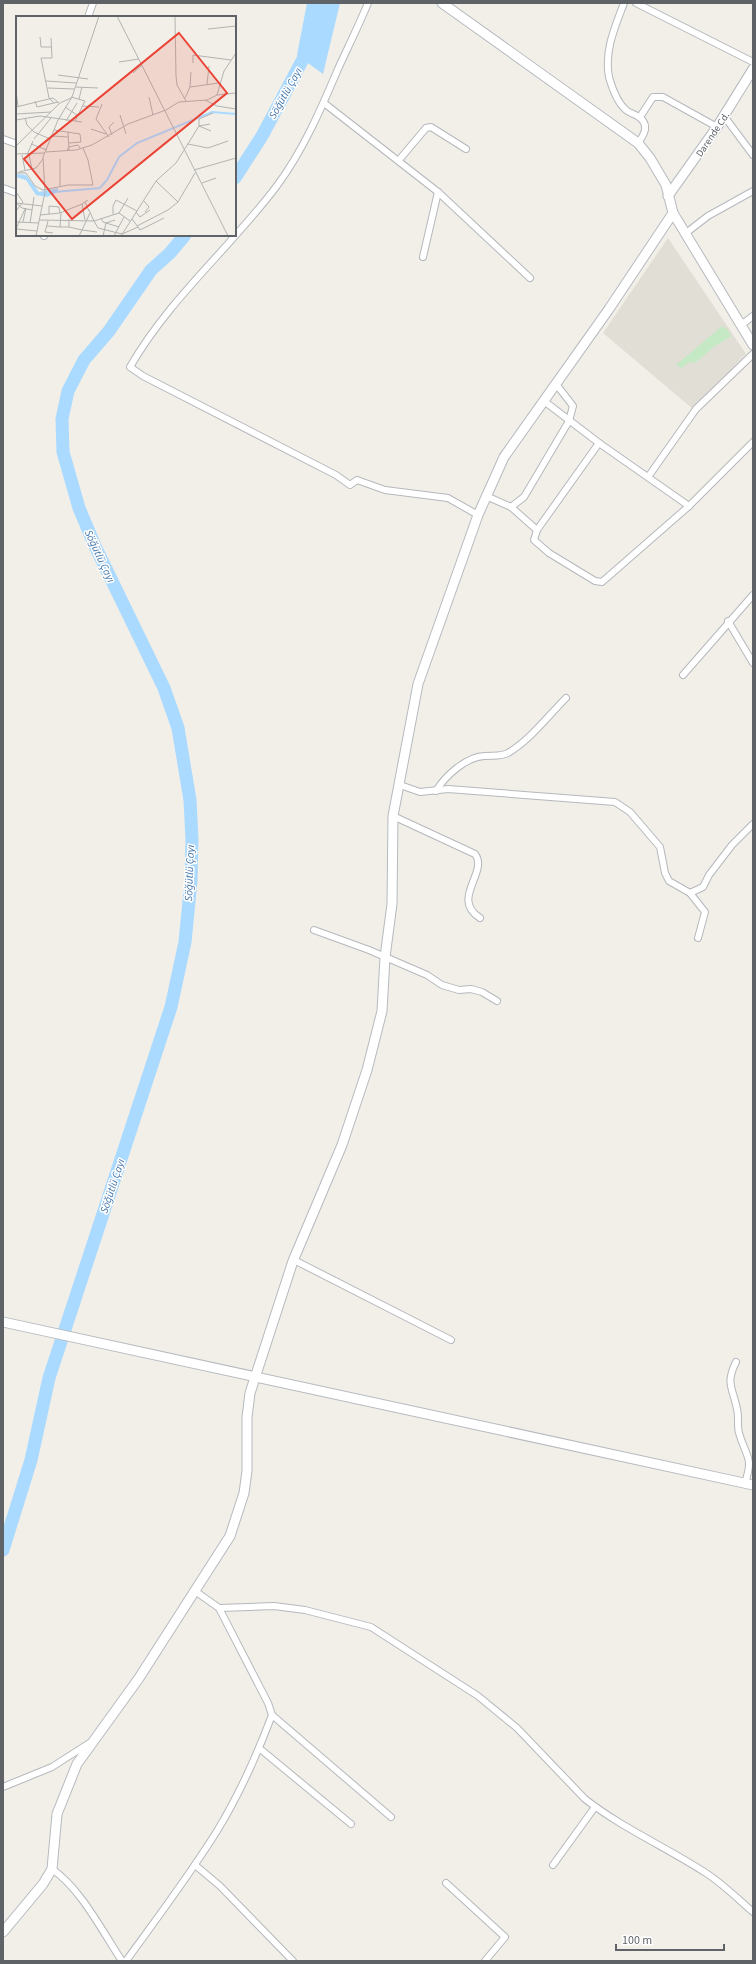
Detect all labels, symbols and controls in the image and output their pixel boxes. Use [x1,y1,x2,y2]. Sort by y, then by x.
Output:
inset map [16,16,236,236]
water label: Söğütlü Çayı [265,65,306,122]
street label: Darende Cd. [693,109,733,160]
water label: Söğütlü Çayı [81,527,118,585]
water label: Söğütlü Çayı [181,844,198,902]
water label: Söğütlü Çayı [97,1157,128,1215]
scale bar [616,1926,724,1952]
text: 100 m [622,1932,652,1949]

